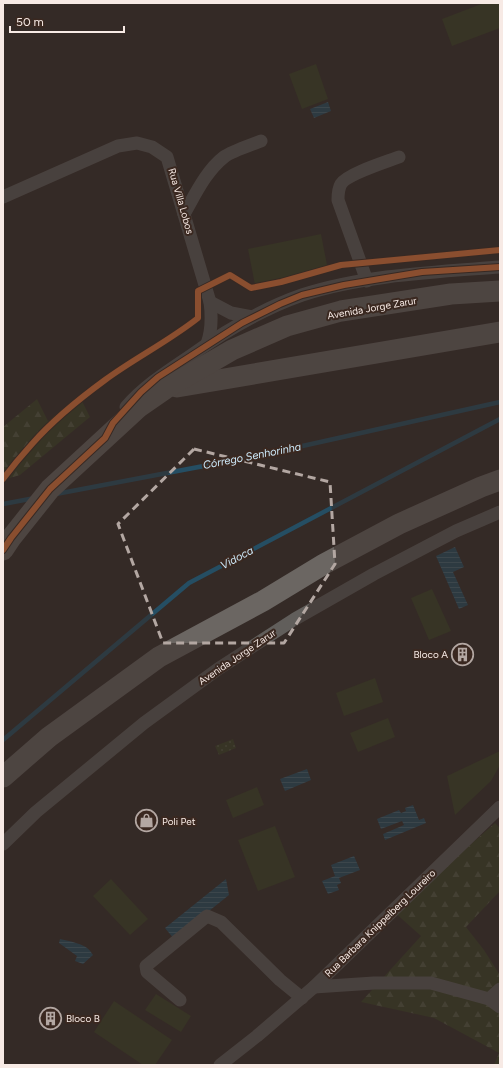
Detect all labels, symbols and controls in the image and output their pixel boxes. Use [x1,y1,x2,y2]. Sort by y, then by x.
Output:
scale bar [10,8,124,34]
text: 50 m [16,15,44,29]
street label: Rua Villa Lobos [165,167,197,236]
street label: Avenida Jorge Zarur [326,294,418,322]
water label: Córrego Senhorinha [202,440,303,472]
water label: Vidoca [218,544,256,572]
street label: Avenida Jorge Zarur [196,626,279,688]
building icon: Bloco A [450,641,476,667]
place label: Bloco A [413,648,448,661]
shop icon: Poli Pet [133,808,159,834]
place label: Poli Pet [162,815,196,828]
street label: Rua Barbara Knippelberg Loureiro [322,866,438,980]
building icon: Bloco B [38,1005,64,1031]
place label: Bloco B [66,1012,100,1025]

